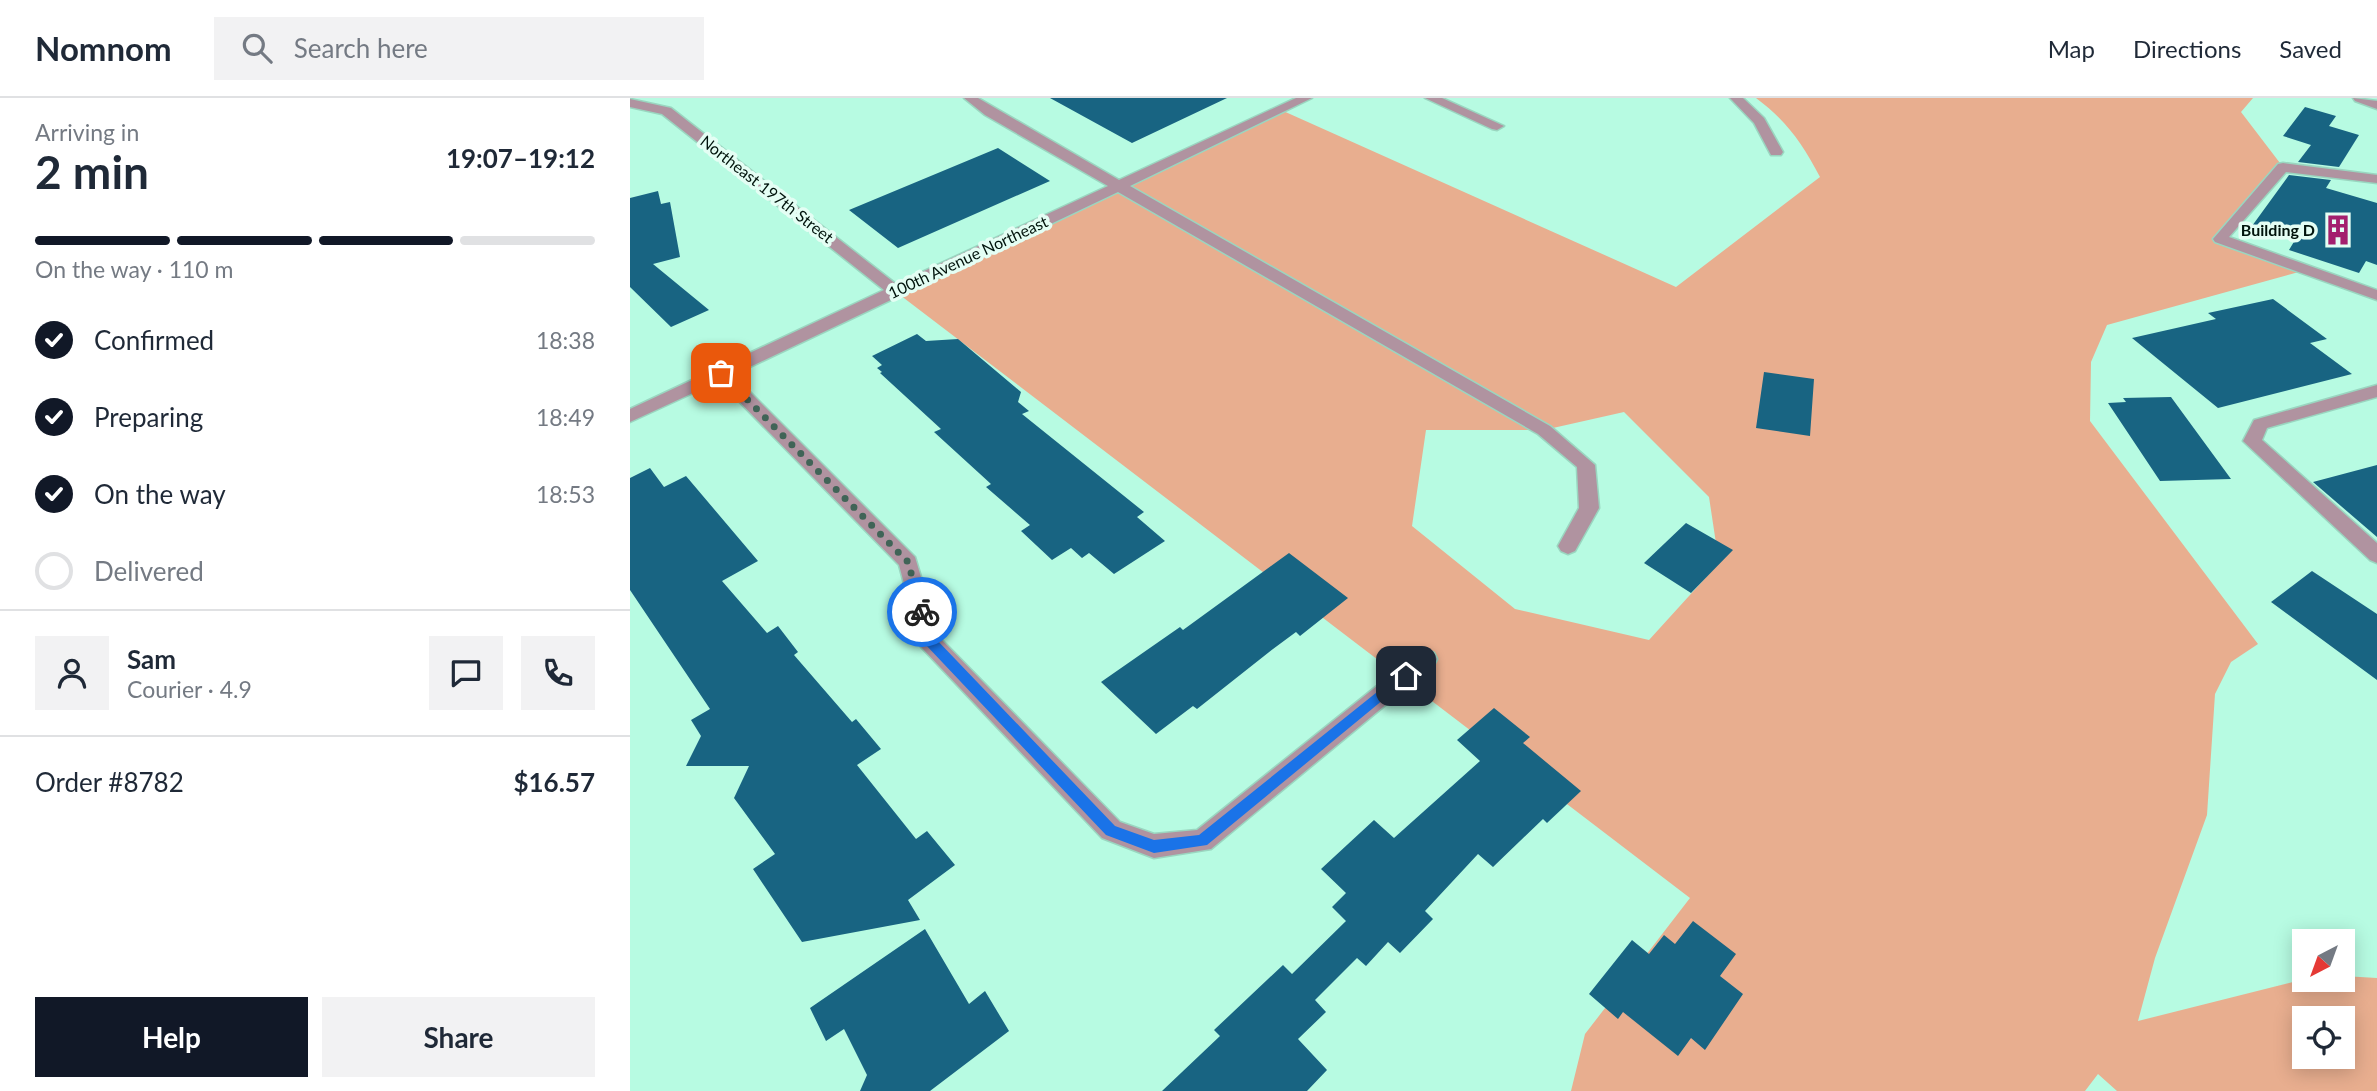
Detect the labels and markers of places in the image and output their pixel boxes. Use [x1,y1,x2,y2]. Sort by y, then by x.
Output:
building icon: Building D [2321,213,2355,247]
place label: Building D [2241,220,2315,239]
pin [691,343,751,403]
pin [1376,646,1436,706]

